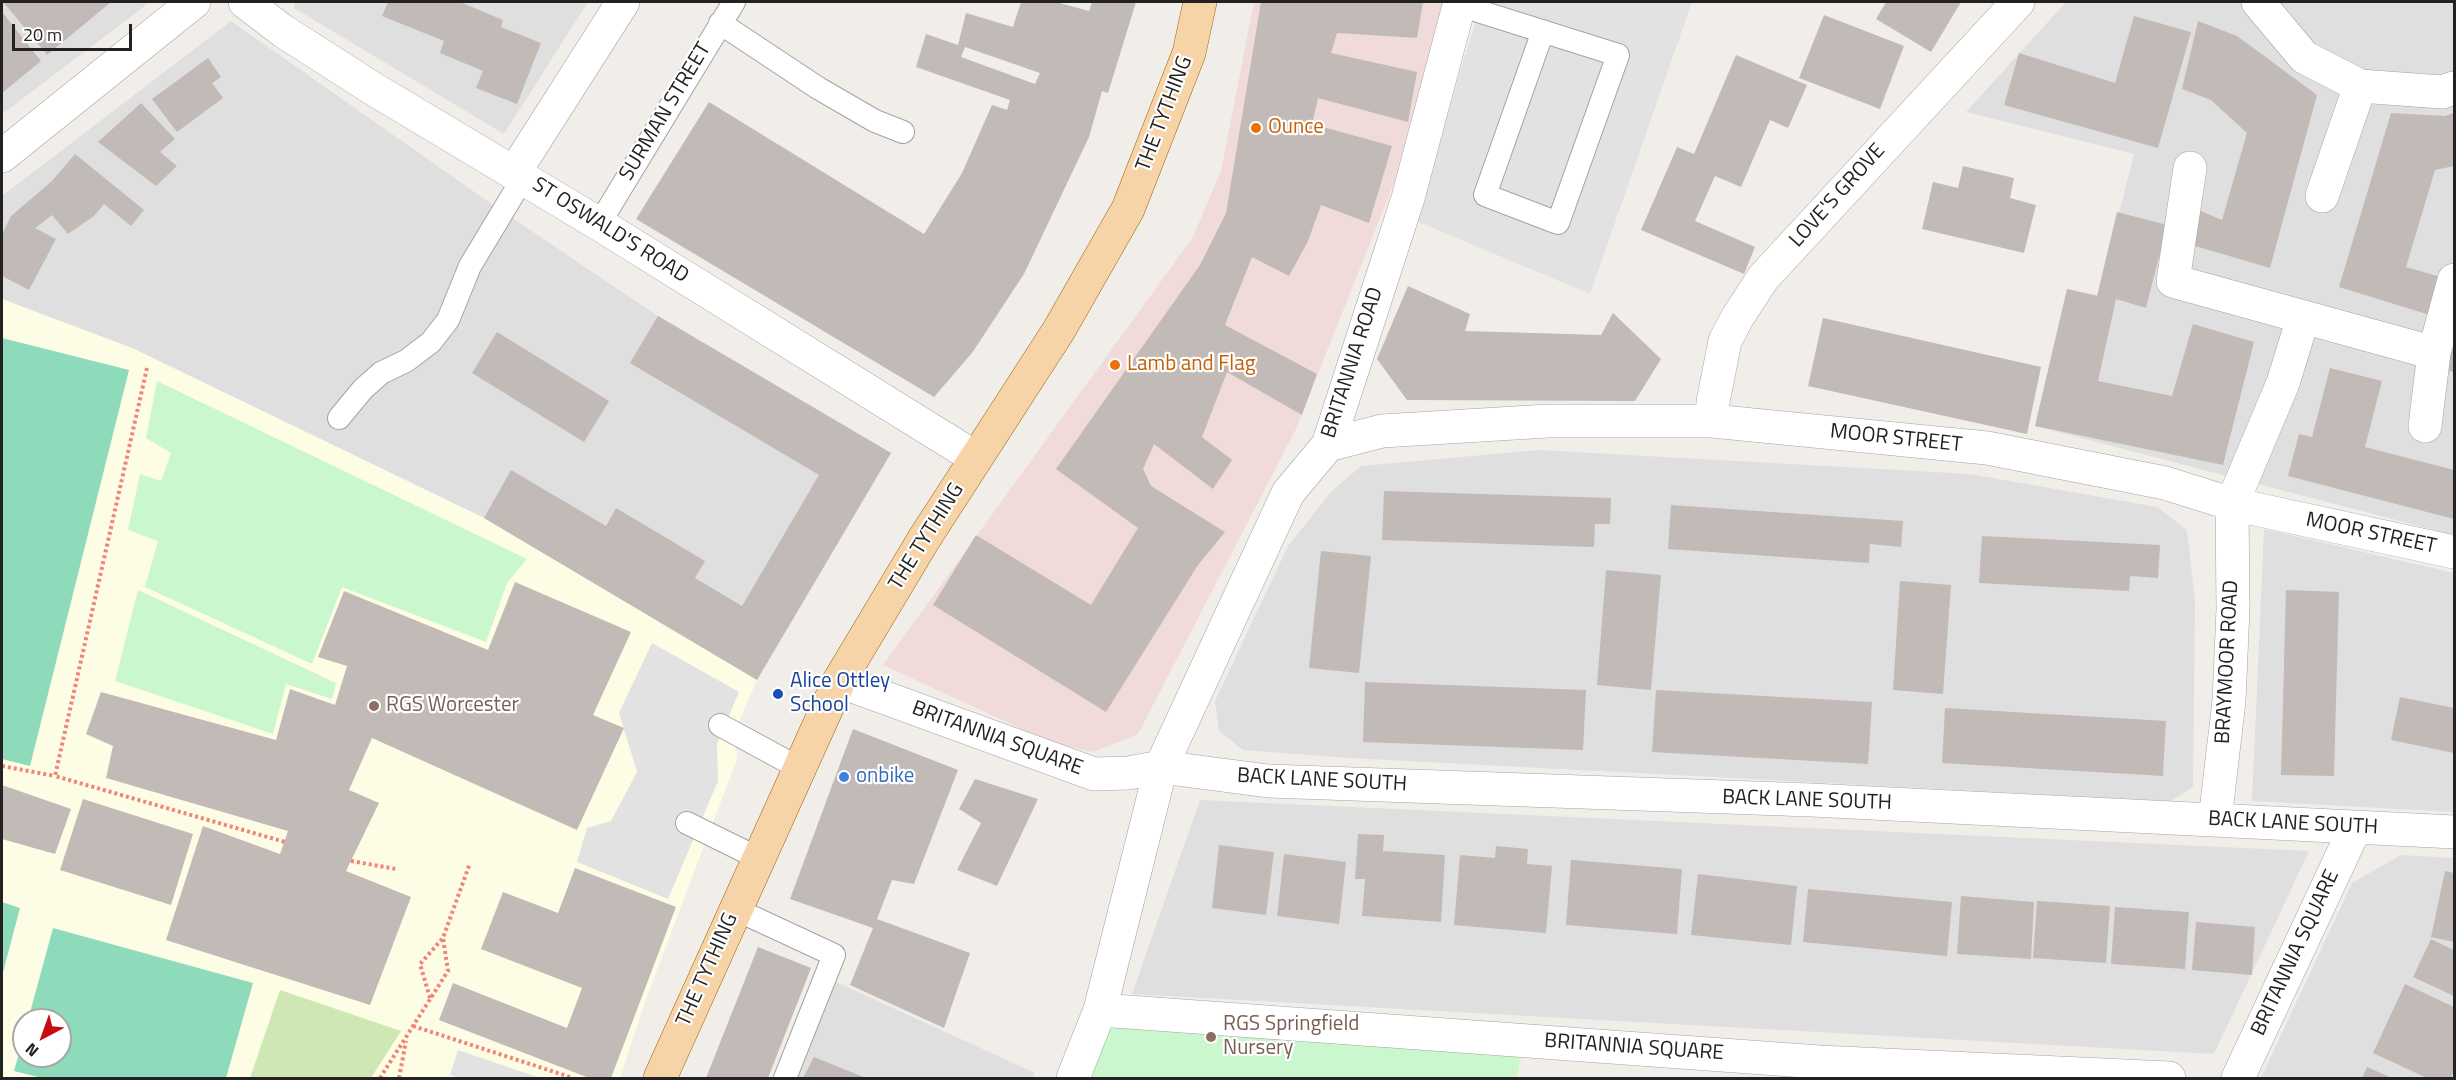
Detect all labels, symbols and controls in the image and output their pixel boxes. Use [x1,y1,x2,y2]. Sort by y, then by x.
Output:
scale bar [15,12,135,50]
text: 20 m [23,21,62,48]
street label: SURMAN STREET [615,38,717,186]
street label: THE TYTHING [1131,53,1199,175]
place label: Ounce [1268,115,1324,141]
marker: Ounce [1249,121,1263,135]
street label: LOVE'S GROVE [1785,139,1891,253]
street label: ST OSWALD'S ROAD [527,173,693,289]
street label: BRITANNIA ROAD [1317,284,1389,442]
place label: Lamb and Flag [1127,352,1256,378]
marker: Lamb and Flag [1108,358,1122,372]
street label: MOOR STREET [1829,420,1963,458]
street label: THE TYTHING [884,479,970,595]
street label: MOOR STREET [2304,508,2438,560]
street label: BRAYMOOR ROAD [2211,579,2245,745]
place label: Alice Ottley School [790,669,890,719]
marker: Alice Ottley School [771,687,785,701]
place label: RGS Worcester [386,693,519,719]
street label: BRITANNIA SQUARE [908,696,1086,782]
marker: RGS Worcester [367,699,381,713]
place label: onbike [856,764,914,790]
street label: BACK LANE SOUTH [1236,764,1408,798]
marker: onbike [837,770,851,784]
street label: BACK LANE SOUTH [1722,785,1892,817]
street label: BACK LANE SOUTH [2207,807,2379,841]
street label: BRITANNIA SQUARE [2247,866,2345,1040]
street label: THE TYTHING [672,909,744,1031]
north arrow [12,1008,72,1068]
place label: RGS Springfield Nursery [1223,1012,1359,1062]
street label: BRITANNIA SQUARE [1543,1029,1725,1067]
marker: RGS Springfield Nursery [1204,1030,1218,1044]
text: N [19,1037,44,1063]

